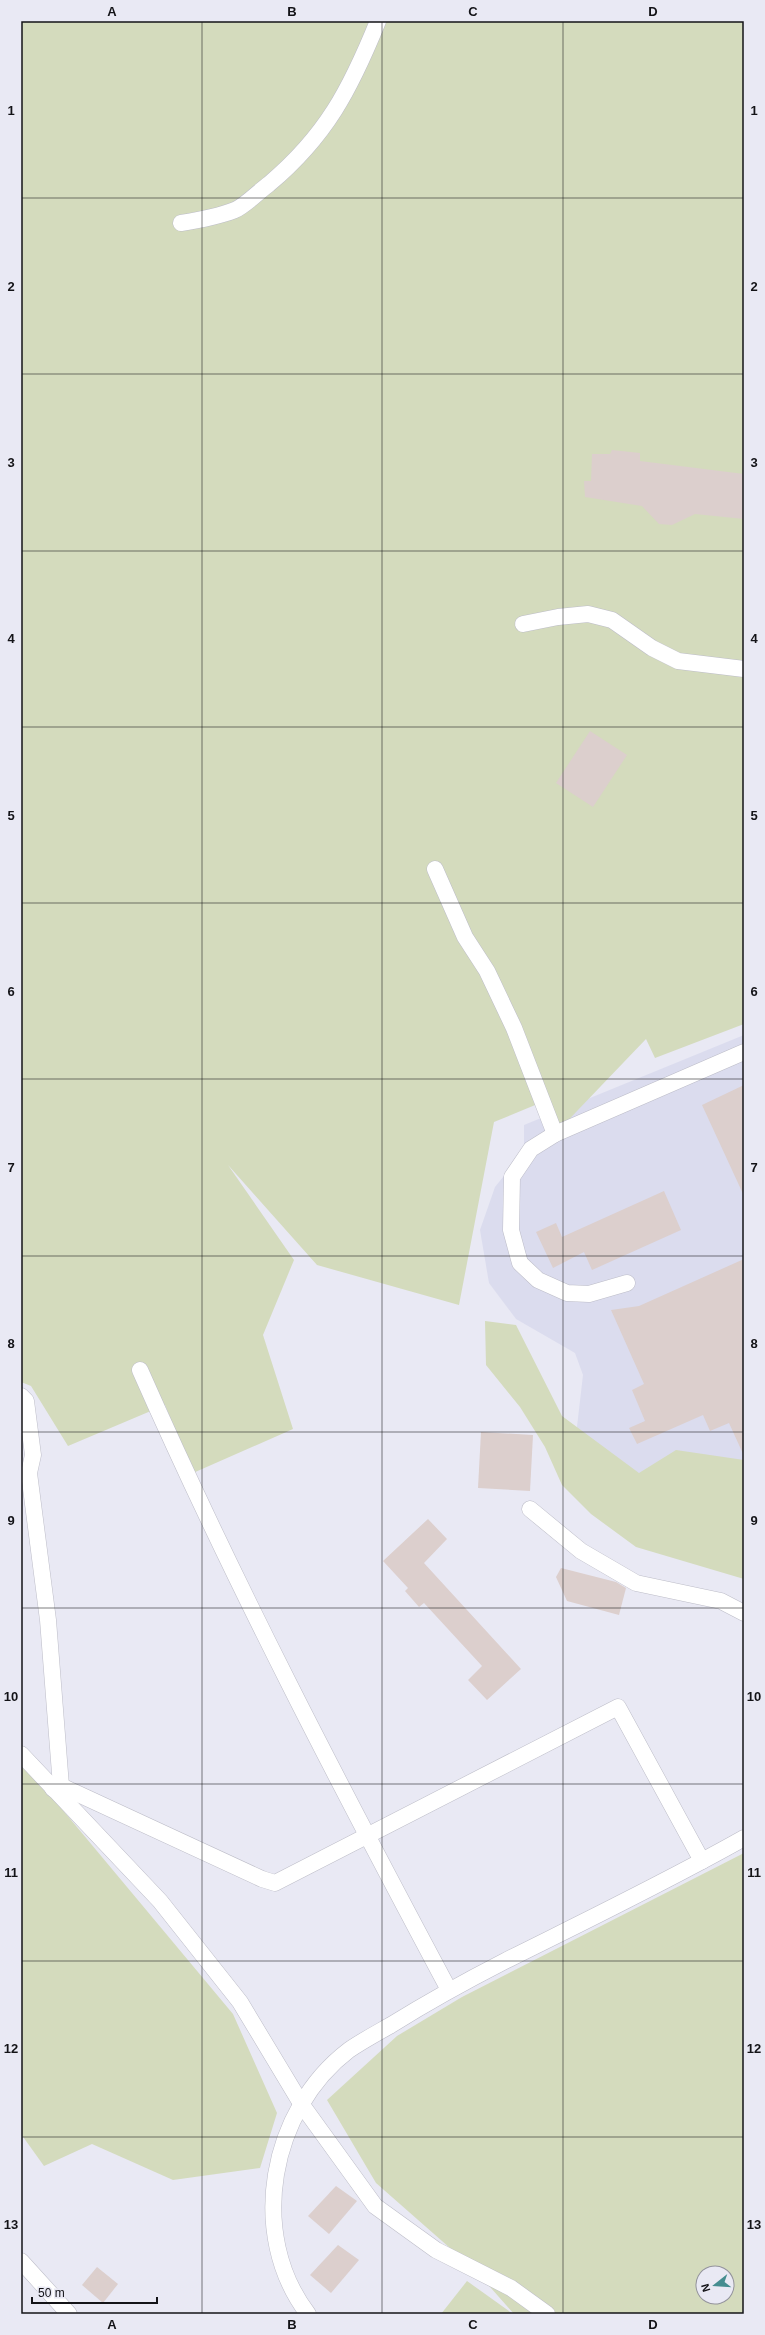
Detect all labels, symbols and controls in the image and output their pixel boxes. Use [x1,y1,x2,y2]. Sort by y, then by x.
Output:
text: A [107,4,117,19]
text: B [287,4,297,19]
text: C [468,4,478,19]
text: D [648,4,658,19]
text: 1 [7,103,15,118]
text: 1 [750,103,758,118]
text: 2 [7,279,15,294]
text: 2 [750,279,758,294]
text: 3 [7,455,15,470]
text: 3 [750,455,758,470]
text: 4 [7,631,15,646]
text: 4 [750,631,758,646]
text: 5 [7,808,15,823]
text: 5 [750,808,758,823]
text: 6 [7,984,15,999]
text: 6 [750,984,758,999]
text: 7 [7,1160,15,1175]
text: 7 [750,1160,758,1175]
text: 8 [7,1336,15,1351]
text: 8 [750,1336,758,1351]
text: 9 [7,1513,15,1528]
text: 9 [750,1513,758,1528]
text: 10 [4,1689,18,1704]
text: 10 [747,1689,761,1704]
text: 11 [4,1865,18,1880]
text: 11 [747,1865,761,1880]
text: 12 [4,2041,18,2056]
text: 12 [747,2041,761,2056]
text: 13 [4,2217,18,2232]
text: 13 [747,2217,761,2232]
north arrow [695,2265,735,2305]
scale bar [32,2279,157,2305]
text: N [699,2282,712,2293]
text: 50 m [38,2286,65,2300]
text: A [107,2317,117,2332]
text: B [287,2317,297,2332]
text: C [468,2317,478,2332]
text: D [648,2317,658,2332]

